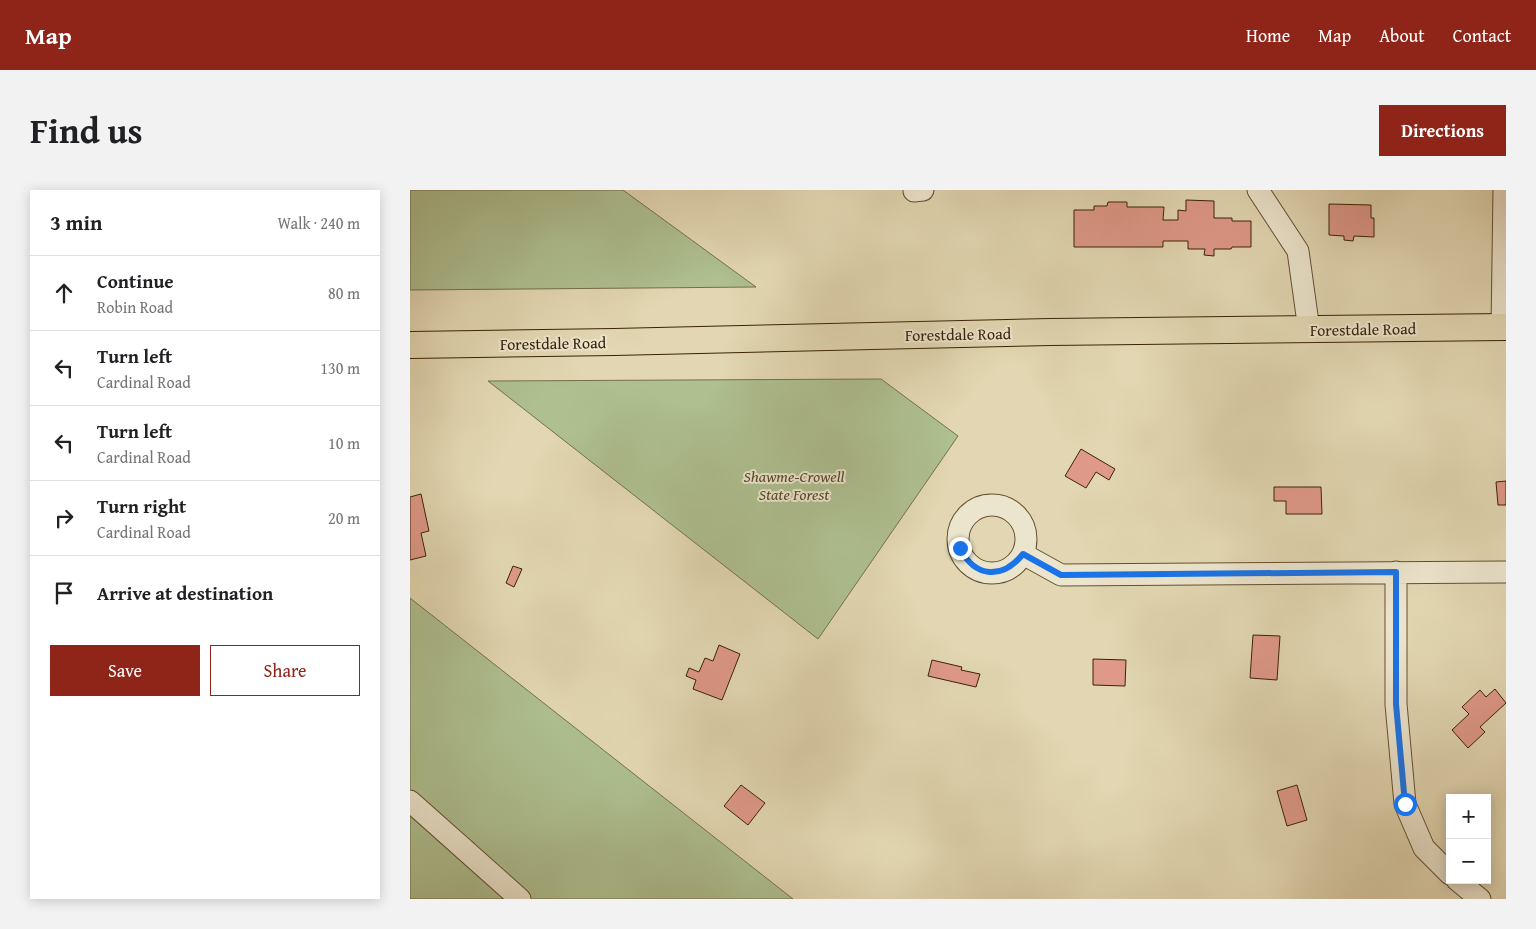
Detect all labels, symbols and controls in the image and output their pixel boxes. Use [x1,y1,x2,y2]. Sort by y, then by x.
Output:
text: Map [25,18,72,53]
text: Home [1246,22,1290,49]
text: Map [1318,22,1351,49]
text: About [1379,22,1425,49]
text: Contact [1453,22,1511,49]
text: Find us [30,105,143,156]
button: Directions [1379,105,1506,156]
text: 3 min [50,207,102,238]
text: Walk · 240 m [277,211,360,235]
text: Continue [97,267,174,295]
icon: ahead [50,279,78,307]
text: 80 m [328,281,360,305]
text: Robin Road [97,295,173,319]
street label: Forestdale Road [1310,316,1417,342]
street label: Forestdale Road [905,321,1012,347]
street label: Forestdale Road [500,330,607,356]
text: Turn left [97,342,172,370]
icon: left [50,354,78,382]
text: 130 m [320,356,360,380]
text: Cardinal Road [97,370,191,394]
text: Turn left [97,417,172,445]
icon: left [50,429,78,457]
text: 10 m [328,431,360,455]
text: Cardinal Road [97,445,191,469]
park label: Shawme-Crowell State Forest [743,464,845,506]
text: Turn right [97,492,186,520]
icon: right [50,504,78,532]
text: 20 m [328,506,360,530]
text: Cardinal Road [97,520,191,544]
route end [949,537,972,560]
icon: arrive [50,579,78,607]
text: Arrive at destination [97,579,273,607]
button: Save [50,645,200,696]
button: Share [210,645,360,696]
route start [1394,793,1417,816]
map controls [1446,794,1491,884]
button: + [1446,794,1491,839]
button: − [1446,839,1491,884]

